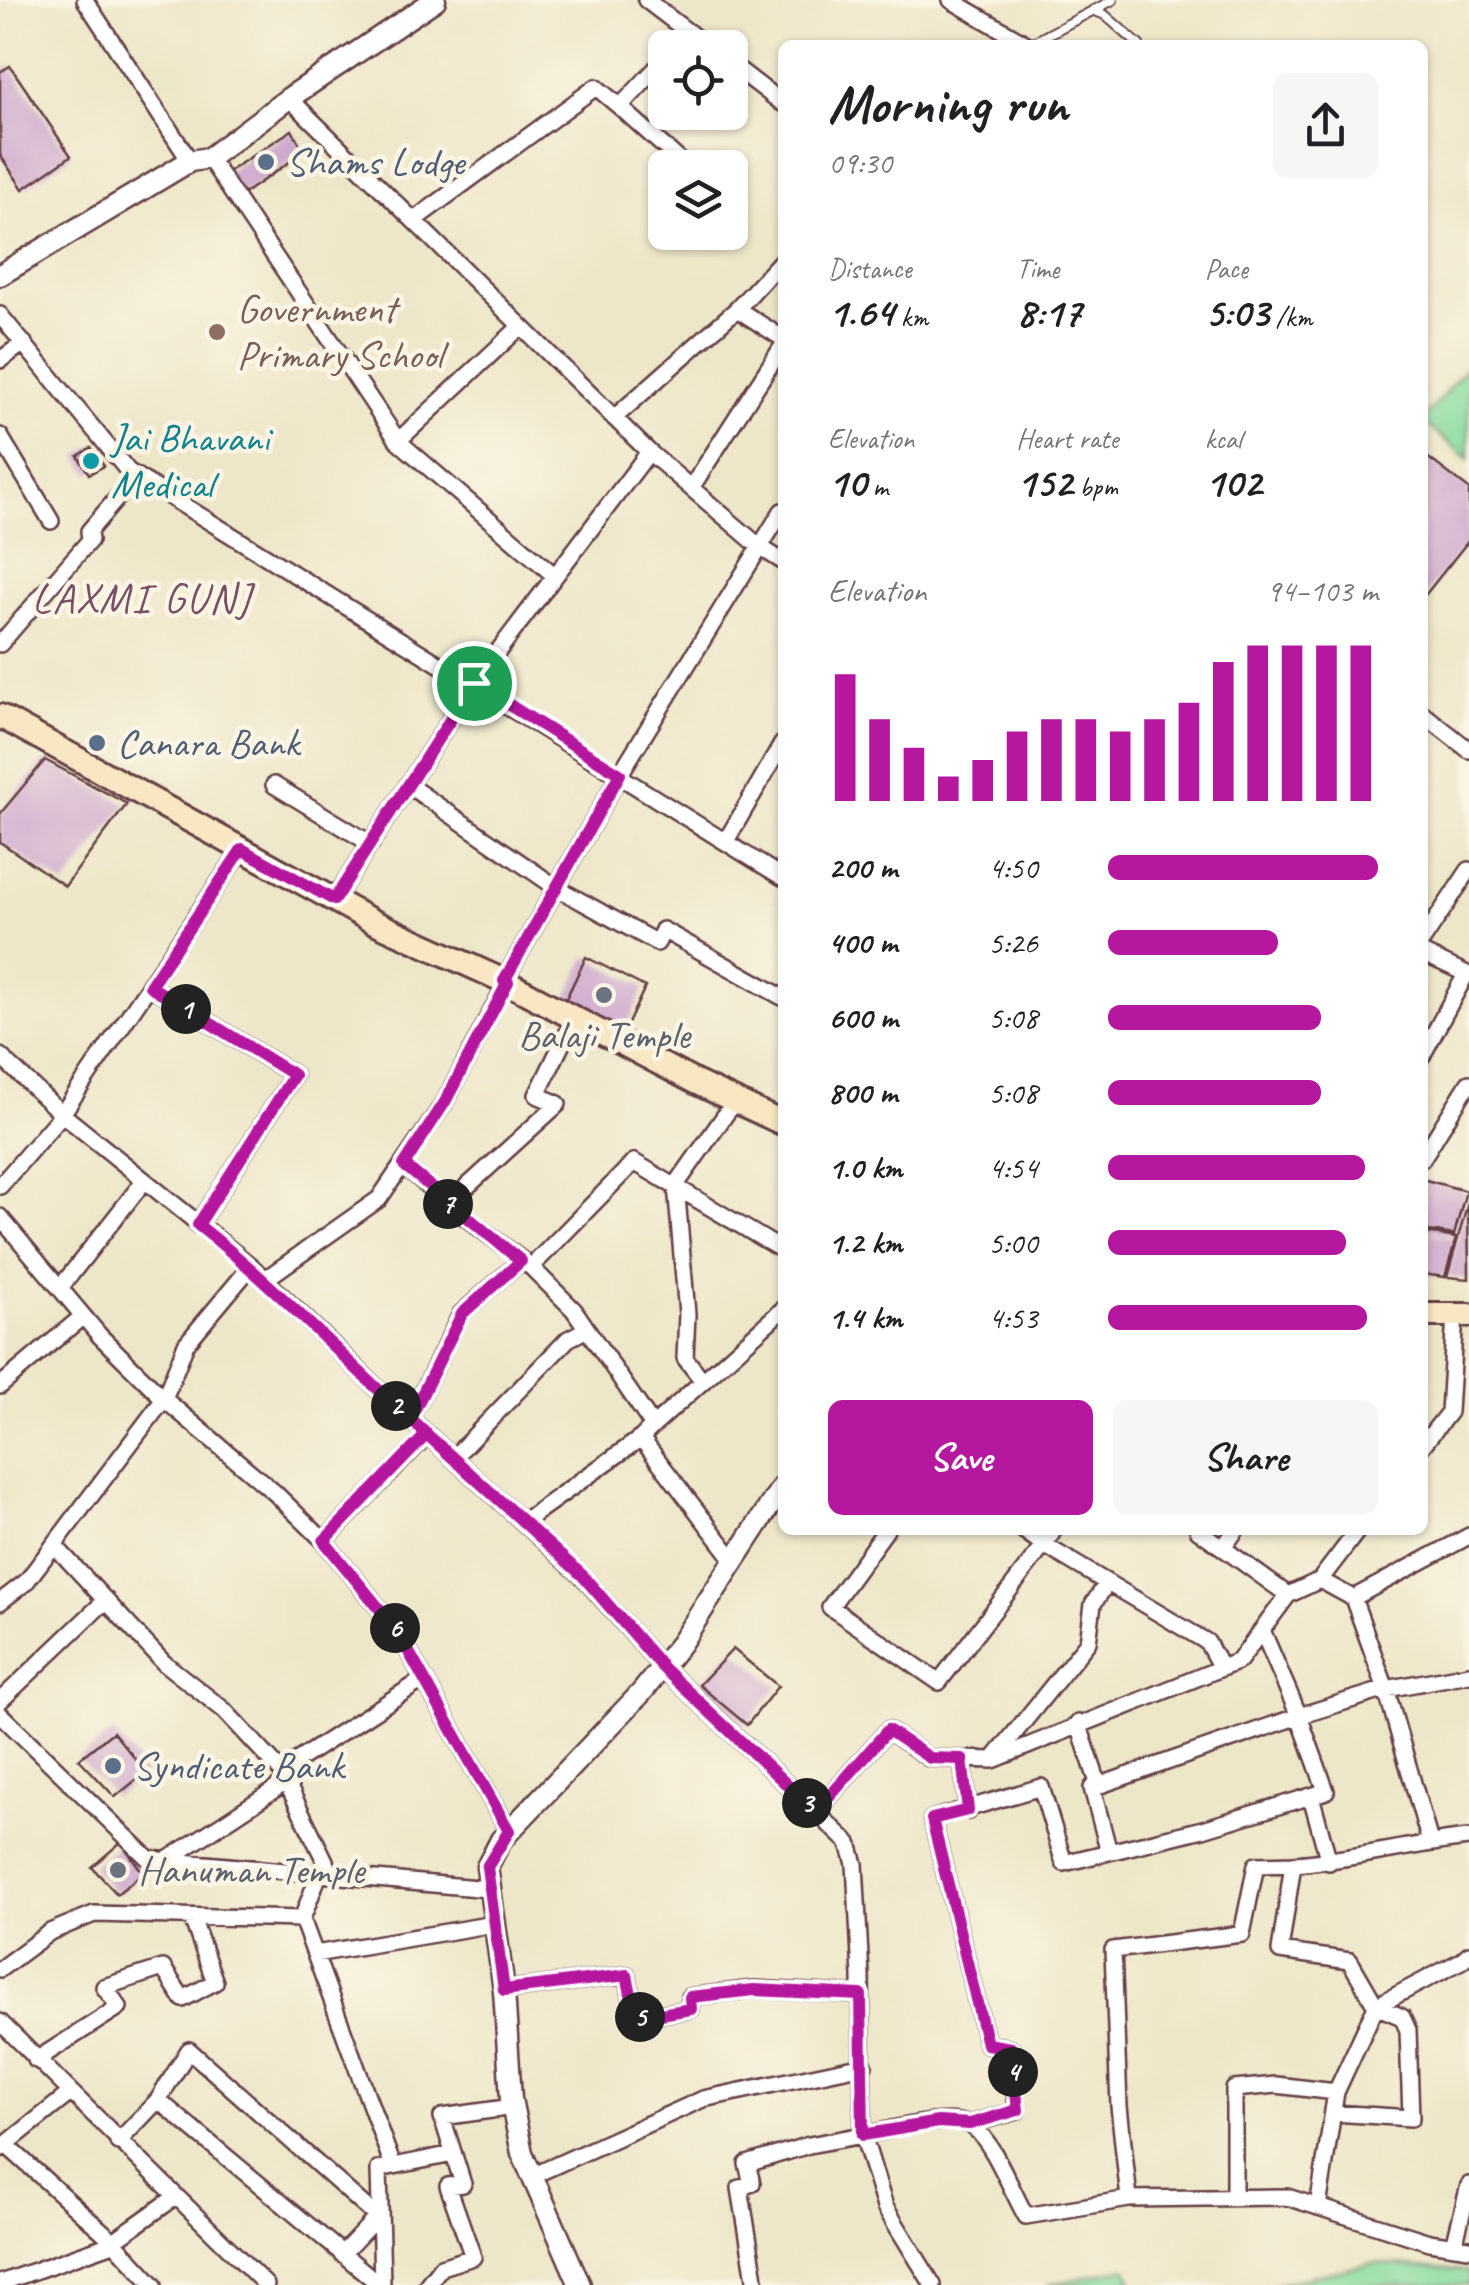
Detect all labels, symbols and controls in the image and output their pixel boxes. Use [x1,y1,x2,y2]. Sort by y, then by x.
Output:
map controls [648,30,748,250]
button: locate [648,30,748,130]
text: Morning run [828,69,1068,139]
button: share [1273,73,1378,178]
place label: Shams Lodge [286,137,467,187]
text: 09:30 [828,142,892,183]
button: layers [648,150,748,250]
marker: Shams Lodge [255,151,277,173]
text: Distance [828,251,912,286]
text: Time [1016,251,1059,286]
text: Pace [1205,251,1248,286]
place label: Government Primary School [237,284,450,380]
text: 1.64 [828,286,894,339]
text: 8:17 [1016,286,1081,339]
text: 5:03 [1205,286,1269,339]
text: km [894,299,928,334]
text: /km [1269,299,1312,334]
marker: Government Primary School [206,321,228,343]
place label: Jai Bhavani Medical [109,413,274,509]
text: Elevation [828,421,914,456]
text: Heart rate [1016,421,1118,456]
text: kcal [1205,421,1242,456]
marker: Jai Bhavani Medical [80,450,102,472]
text: 10 [828,456,866,509]
text: 152 [1016,456,1072,509]
text: 102 [1205,456,1261,509]
text: m [866,469,888,504]
text: bpm [1072,469,1118,504]
text: Elevation [828,570,926,611]
text: 94–103 m [1266,570,1378,611]
district label: LAXMI GUNJ [32,572,256,625]
pin [432,641,517,726]
icon: arrive [447,656,502,711]
place label: Canara Bank [117,718,302,768]
marker: Canara Bank [86,732,108,754]
text: 200 m [828,847,897,888]
text: 4:50 [988,847,1038,888]
text: 400 m [828,922,897,963]
text: 5:26 [988,922,1038,963]
pin: 1 [161,984,211,1034]
marker: Balaji Temple [593,984,615,1006]
text: 1 [180,991,192,1026]
text: 600 m [828,997,898,1038]
text: 5:08 [988,997,1038,1038]
place label: Balaji Temple [518,1010,693,1060]
text: 800 m [828,1072,897,1113]
text: 5:08 [988,1072,1038,1113]
text: 1.0 km [828,1147,902,1188]
text: 4:54 [988,1147,1038,1188]
pin: 7 [423,1179,473,1229]
text: 7 [442,1186,454,1221]
text: 1.2 km [828,1222,902,1263]
text: 5:00 [988,1222,1038,1263]
text: 1.4 km [828,1297,902,1338]
text: 4:53 [988,1297,1038,1338]
pin: 2 [371,1381,421,1431]
text: 2 [390,1388,402,1423]
button: Save [828,1400,1093,1515]
button: Share [1113,1400,1378,1515]
pin: 6 [370,1603,420,1653]
text: 6 [388,1610,402,1645]
place label: Syndicate Bank [133,1741,347,1791]
marker: Syndicate Bank [102,1755,124,1777]
pin: 3 [782,1778,832,1828]
text: 3 [801,1785,813,1820]
place label: Hanuman Temple [138,1845,367,1895]
marker: Hanuman Temple [107,1859,129,1881]
pin: 5 [615,1992,665,2042]
text: 5 [634,1999,646,2034]
pin: 4 [988,2047,1038,2097]
text: 4 [1007,2054,1019,2089]

